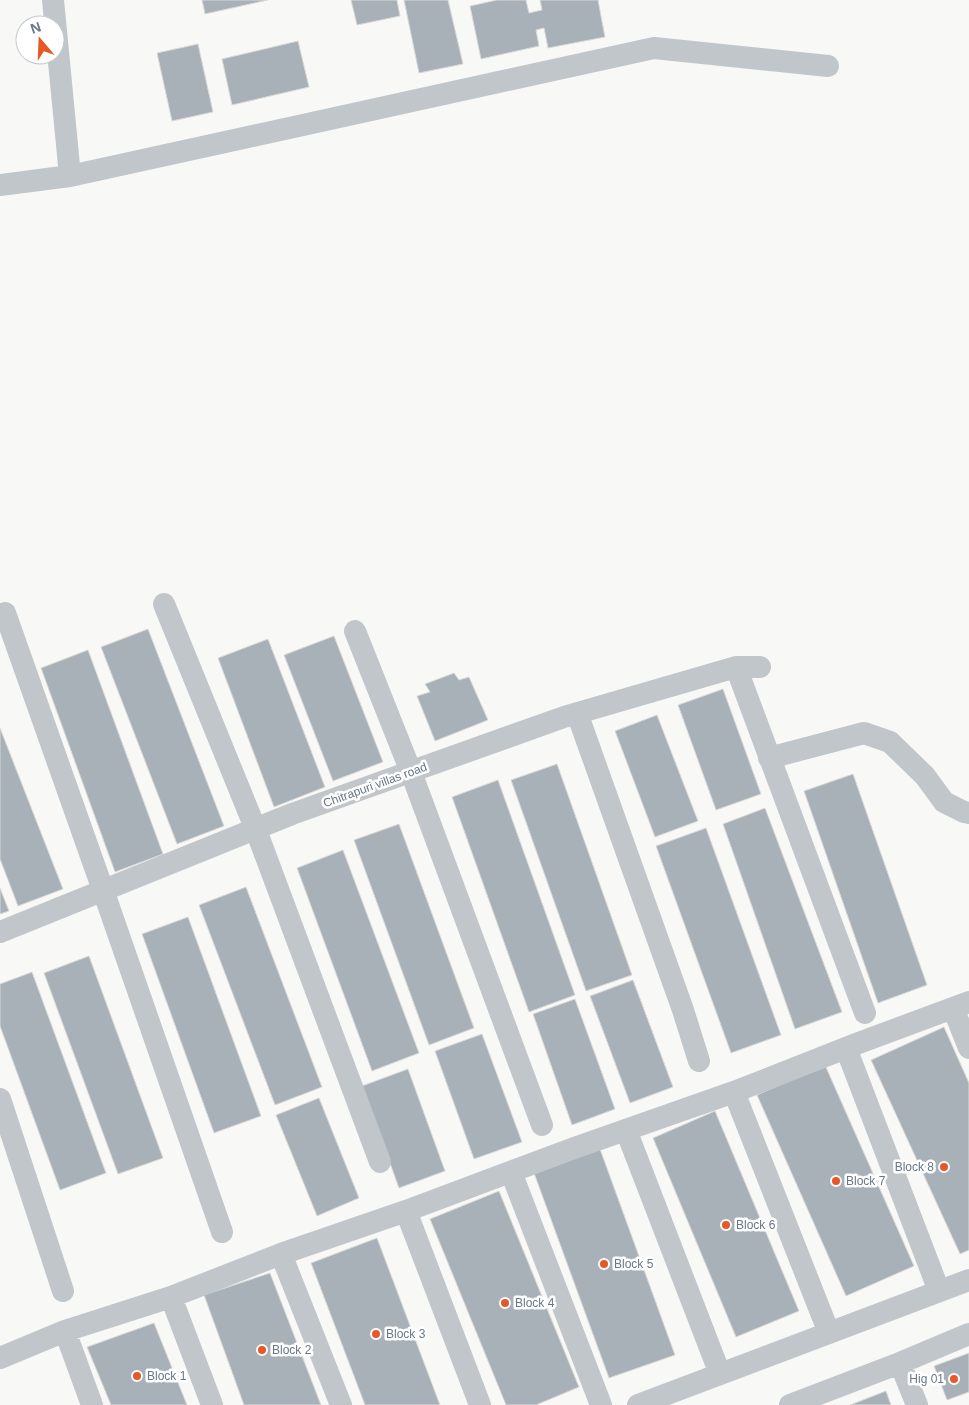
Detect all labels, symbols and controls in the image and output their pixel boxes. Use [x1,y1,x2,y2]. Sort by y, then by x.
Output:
north arrow [15,15,65,65]
text: N [28,18,43,37]
street label: Chitrapuri villas road [321,760,429,810]
place label: Block 8 [895,1160,934,1174]
marker: Block 8 [938,1161,950,1173]
place label: Block 7 [846,1174,886,1188]
marker: Block 7 [830,1175,842,1187]
place label: Block 6 [736,1218,776,1232]
marker: Block 6 [720,1219,732,1231]
place label: Block 5 [614,1257,654,1271]
marker: Block 5 [598,1258,610,1270]
place label: Block 4 [515,1296,555,1310]
marker: Block 4 [499,1297,511,1309]
place label: Block 3 [386,1327,426,1341]
marker: Block 3 [370,1328,382,1340]
place label: Block 2 [272,1343,312,1357]
marker: Block 2 [256,1344,268,1356]
place label: Block 1 [147,1369,187,1383]
marker: Block 1 [131,1370,143,1382]
place label: Hig 01 [909,1372,944,1386]
marker: Hig 01 [948,1373,960,1385]

